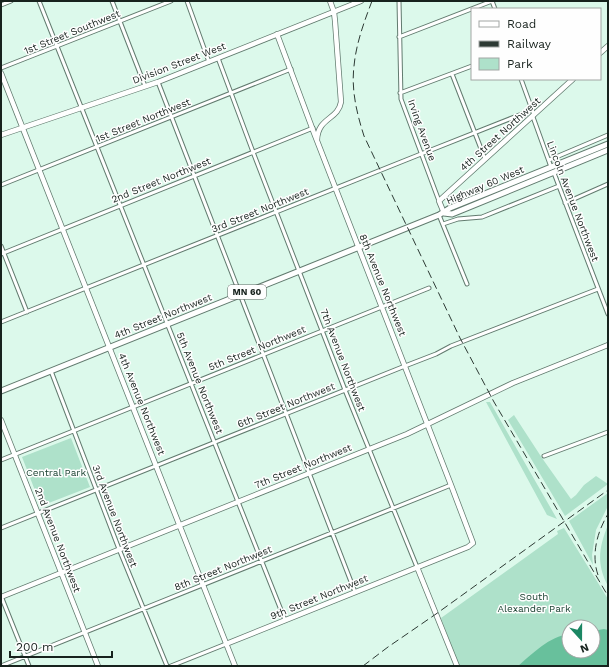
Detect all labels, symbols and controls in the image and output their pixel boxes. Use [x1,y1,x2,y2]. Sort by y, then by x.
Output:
street label: 1st Street Southwest [22,7,122,56]
legend [471,8,601,80]
text: Road [507,17,536,31]
text: Railway [507,37,552,51]
street label: Division Street West [131,40,228,86]
text: Park [507,57,533,71]
street label: 4th Street Northwest [458,95,543,173]
street label: 1st Street Northwest [94,96,193,144]
street label: Irving Avenue [406,98,438,163]
street label: Lincoln Avenue Northwest [545,139,601,264]
street label: 2nd Street Northwest [110,155,213,205]
street label: Highway 60 West [444,163,526,206]
street label: 3rd Street Northwest [210,185,311,235]
street label: 8th Avenue Northwest [357,232,409,338]
road number: MN 60 [228,285,266,299]
street label: 4th Street Northwest [113,291,214,341]
street label: 7th Avenue Northwest [318,307,368,413]
street label: 5th Street Northwest [207,323,308,373]
street label: 5th Avenue Northwest [175,331,226,436]
street label: 4th Avenue Northwest [116,351,168,457]
street label: 6th Street Northwest [236,380,337,430]
street label: 7th Street Northwest [253,441,354,491]
street label: 3rd Avenue Northwest [90,463,140,569]
park label: Central Park [26,467,86,478]
street label: 2nd Avenue Northwest [33,486,83,594]
street label: 8th Street Northwest [173,543,274,593]
street label: 9th Street Northwest [269,572,370,622]
park label: South Alexander Park [497,591,571,614]
north arrow [561,619,601,659]
scale bar [10,633,112,659]
text: 200 m [16,640,53,654]
text: N [578,640,591,655]

